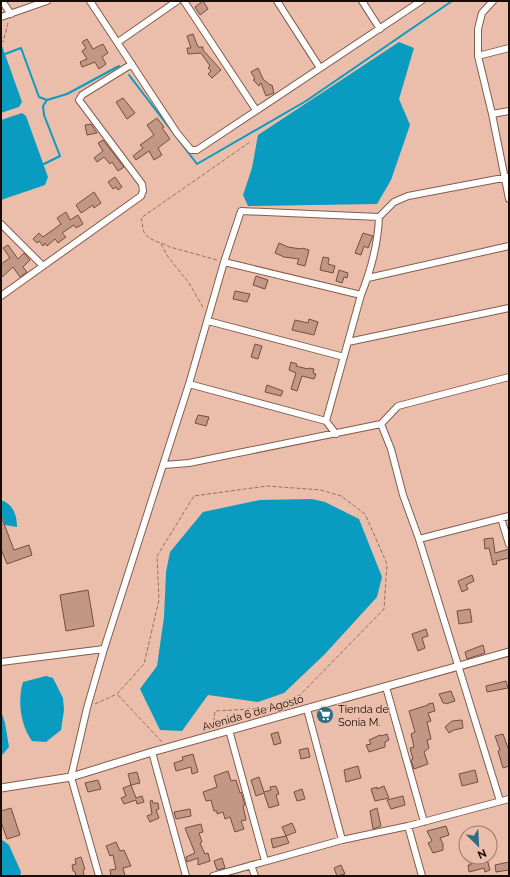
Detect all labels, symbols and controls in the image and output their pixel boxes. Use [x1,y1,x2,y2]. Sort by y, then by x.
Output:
street label: Avenida 6 de Agosto [201,692,306,734]
place label: Tienda de Sonia M. [338,703,389,729]
supermarket icon: Tienda de Sonia M. [315,705,335,725]
north arrow [458,825,498,865]
text: N [475,846,488,861]

